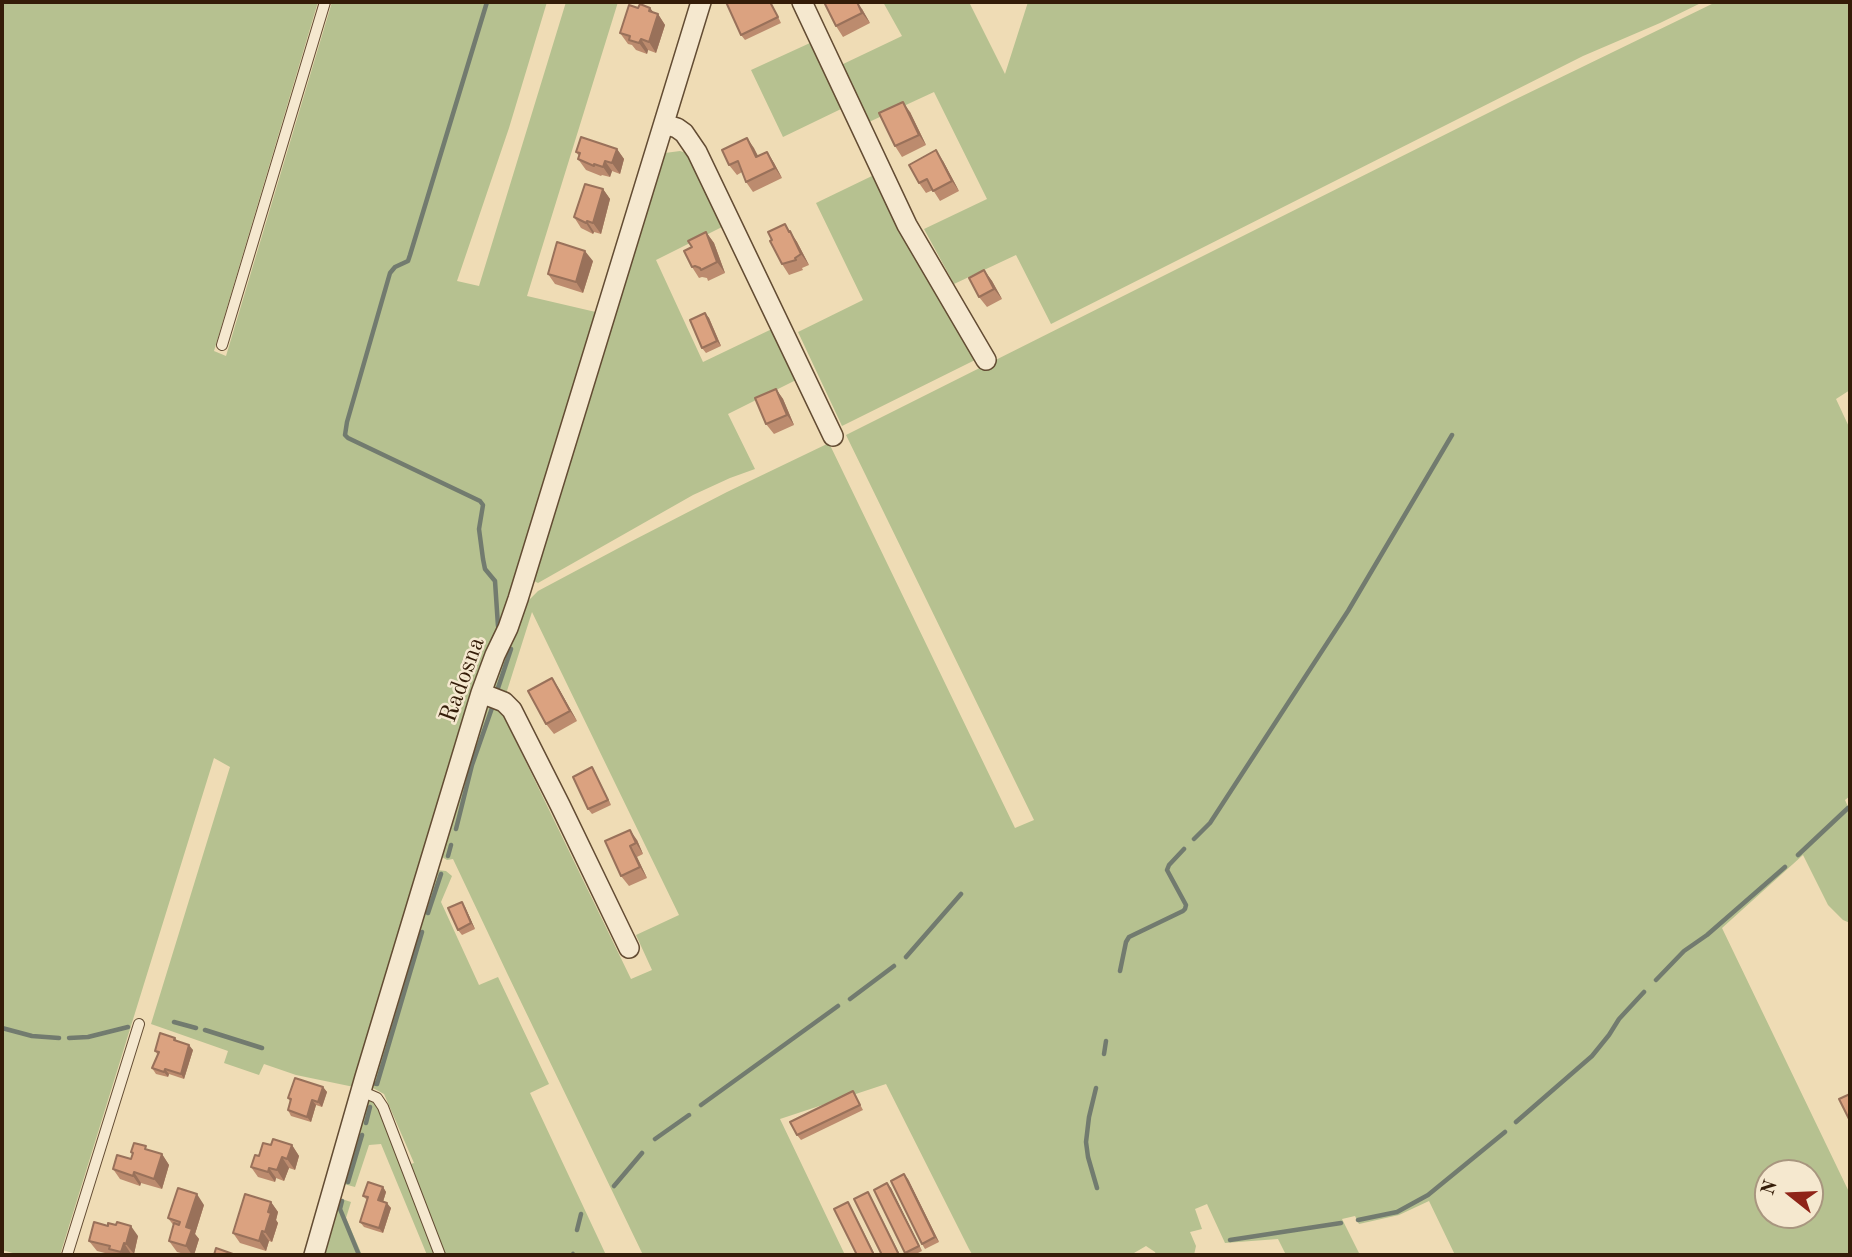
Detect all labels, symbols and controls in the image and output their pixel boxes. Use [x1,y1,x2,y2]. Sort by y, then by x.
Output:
street label: Radosna [434,633,492,727]
north arrow [1754,1159,1824,1229]
text: N [1759,1178,1782,1198]

